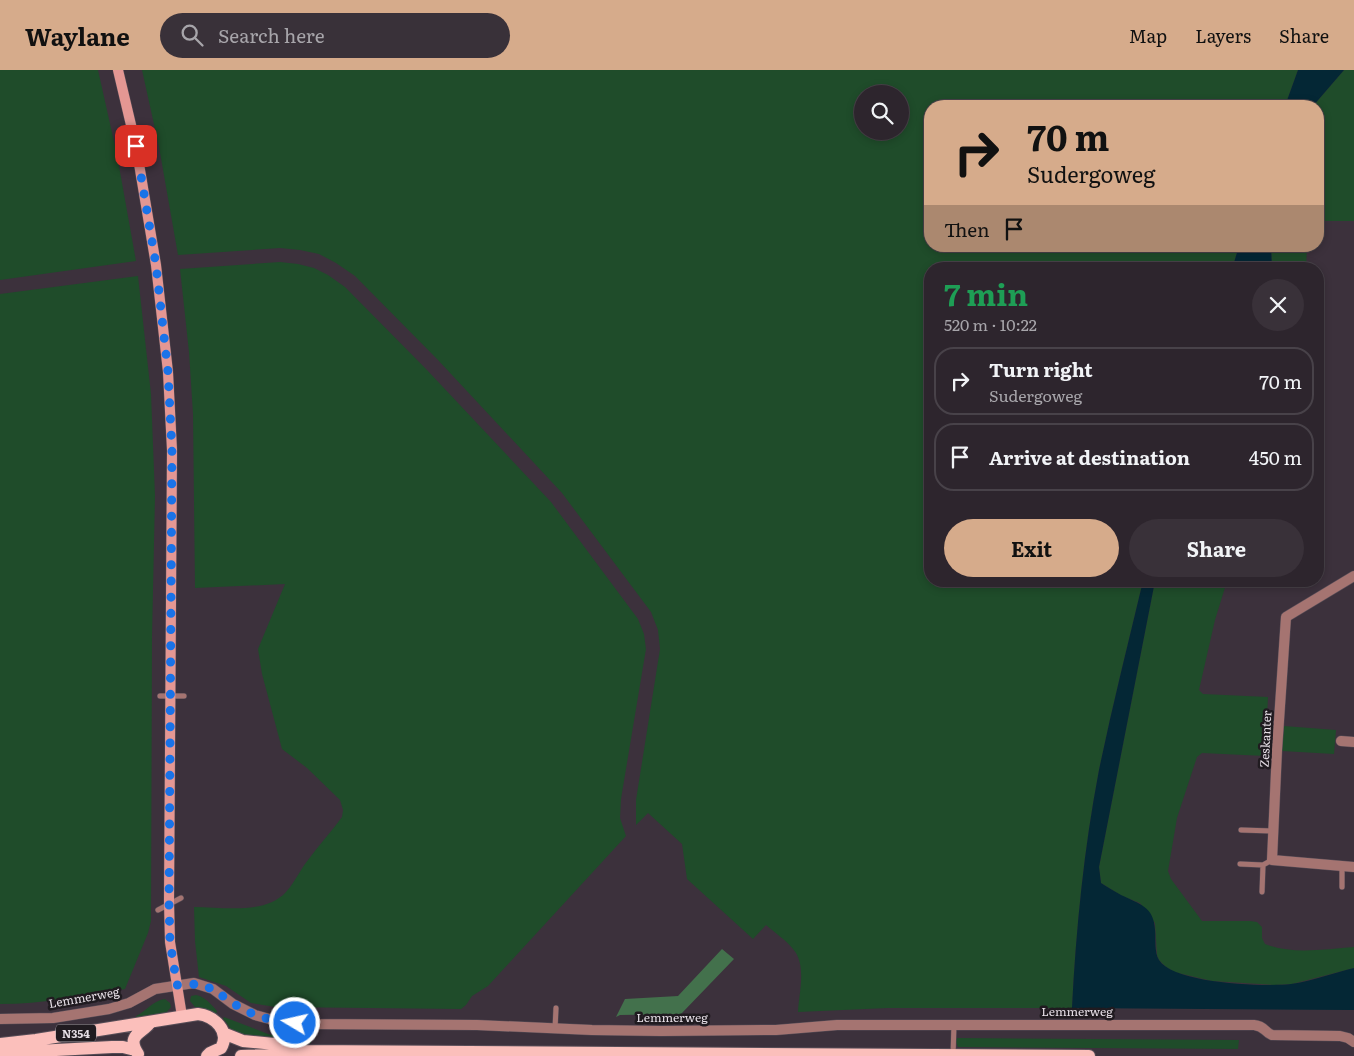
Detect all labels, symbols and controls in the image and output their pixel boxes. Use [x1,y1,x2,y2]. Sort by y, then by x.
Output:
search box [160,13,510,58]
text: Waylane [25,18,130,53]
icon: search [178,21,206,49]
text: Search here [218,21,325,49]
text: Map [1129,22,1167,49]
text: Layers [1195,22,1251,49]
text: Share [1279,22,1329,49]
map controls [854,85,909,140]
button: search [854,85,909,140]
text: 70 m [1027,110,1109,162]
icon: right [944,120,1009,185]
pin [115,125,157,167]
icon: arrive [122,132,150,160]
text: Sudergoweg [1027,157,1156,190]
text: Then [944,215,990,243]
icon: arrive [1000,215,1028,243]
text: 7 min [944,271,1028,315]
button: close [1252,279,1304,331]
text: 520 m · 10:22 [944,312,1037,336]
text: Turn right [989,355,1093,383]
icon: right [946,367,974,395]
text: 70 m [1259,367,1302,395]
text: Sudergoweg [989,383,1082,407]
icon: arrive [946,443,974,471]
text: Arrive at destination [989,443,1190,471]
text: 450 m [1249,443,1302,471]
button: Exit [944,519,1119,577]
button: Share [1129,519,1304,577]
street label: Zeskanter [1255,710,1276,768]
street label: Lemmerweg [47,982,121,1012]
position arrow [268,996,320,1048]
street label: Lemmerweg [1041,1002,1113,1020]
street label: Lemmerweg [636,1008,708,1026]
road number: N354 [56,1024,96,1041]

